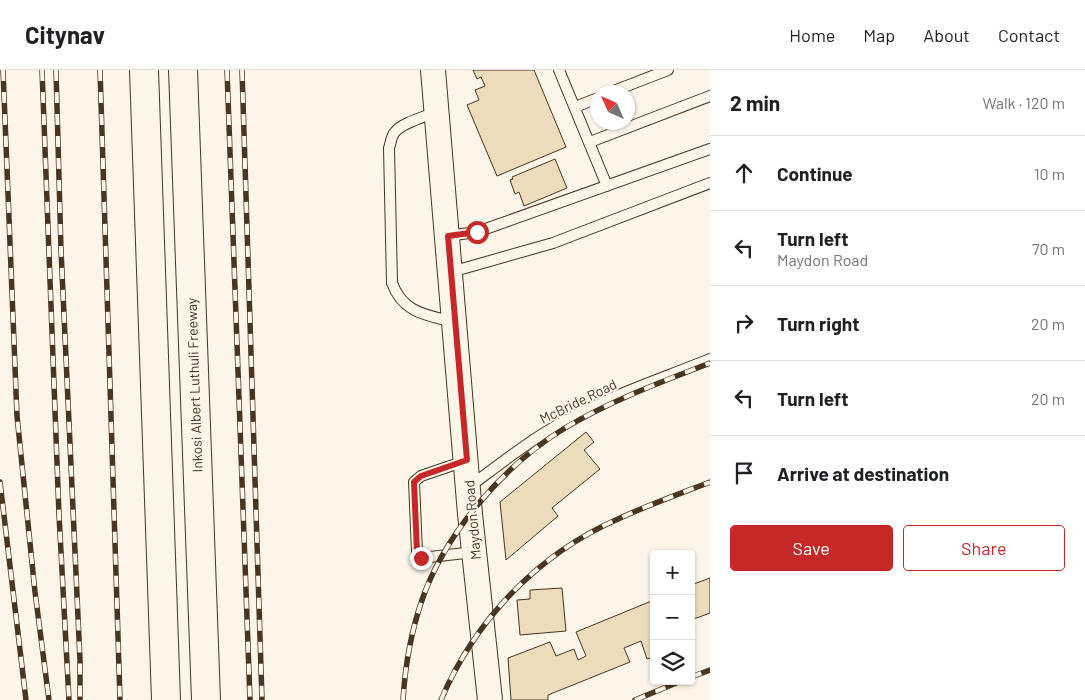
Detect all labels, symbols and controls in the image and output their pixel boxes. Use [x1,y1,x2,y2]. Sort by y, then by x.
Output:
text: Citynav [25,20,105,49]
text: Home [789,24,835,46]
text: Map [863,24,895,46]
text: About [923,24,970,46]
text: Contact [998,24,1060,46]
north arrow [590,85,635,130]
text: 2 min [730,90,780,115]
text: Walk · 120 m [982,93,1065,112]
icon: ahead [730,159,758,187]
text: Continue [777,162,853,185]
text: 10 m [1034,164,1065,183]
route start [466,221,489,244]
text: Turn left [777,227,848,250]
icon: left [730,234,758,262]
text: 70 m [1032,239,1065,258]
text: Maydon Road [777,250,868,269]
street label: Inkosi Albert Luthuli Freeway [182,297,206,473]
icon: right [730,309,758,337]
text: Turn right [777,312,859,335]
text: 20 m [1031,314,1065,333]
street label: McBride Road [537,375,619,427]
icon: left [730,384,758,412]
text: Turn left [777,387,848,410]
text: 20 m [1031,389,1065,408]
icon: arrive [730,459,758,487]
text: Arrive at destination [777,462,949,485]
street label: Maydon Road [460,479,484,561]
button: Save [730,525,893,571]
button: Share [903,525,1065,571]
route end [410,547,433,570]
map controls [650,550,695,685]
button: + [650,550,695,595]
button: − [650,595,695,640]
button: layers [650,640,695,685]

